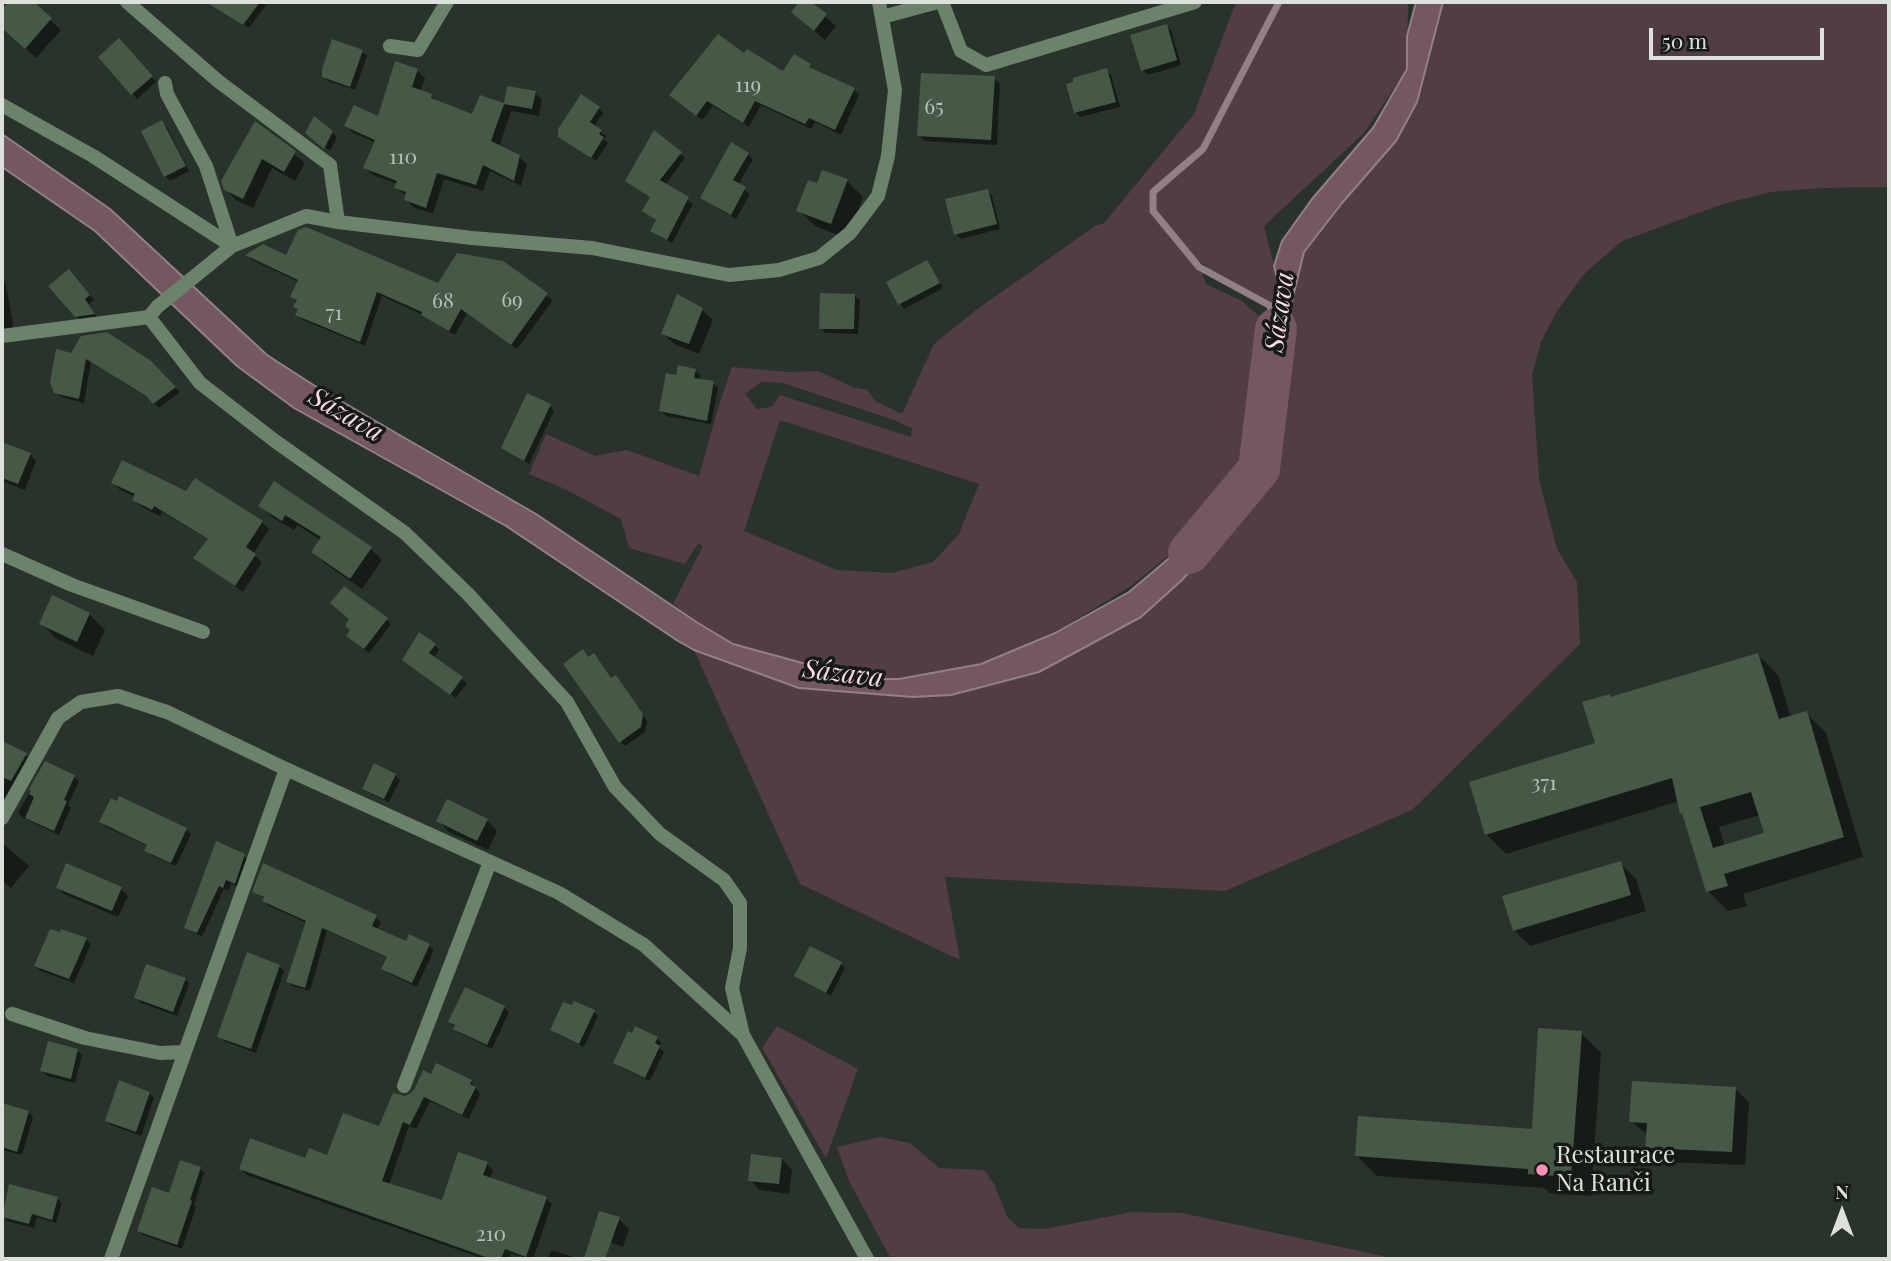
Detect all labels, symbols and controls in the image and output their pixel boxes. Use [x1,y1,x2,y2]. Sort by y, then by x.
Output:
scale bar [1653,14,1828,58]
text: 50 m [1662,26,1707,54]
house number: 119 [735,72,761,98]
house number: 65 [924,94,944,120]
house number: 110 [389,144,417,170]
water label: Sázava [1259,270,1301,354]
house number: 69 [501,287,523,313]
house number: 68 [432,288,454,314]
house number: 71 [326,300,342,326]
water label: Sázava [303,381,389,449]
water label: Sázava [801,654,885,694]
house number: 371 [1531,770,1557,796]
place label: Restaurace Na Ranči [1556,1142,1675,1198]
marker: Restaurace Na Ranči [1534,1162,1550,1178]
north arrow [1807,1177,1877,1247]
text: N [1835,1178,1849,1204]
house number: 210 [476,1221,506,1247]

